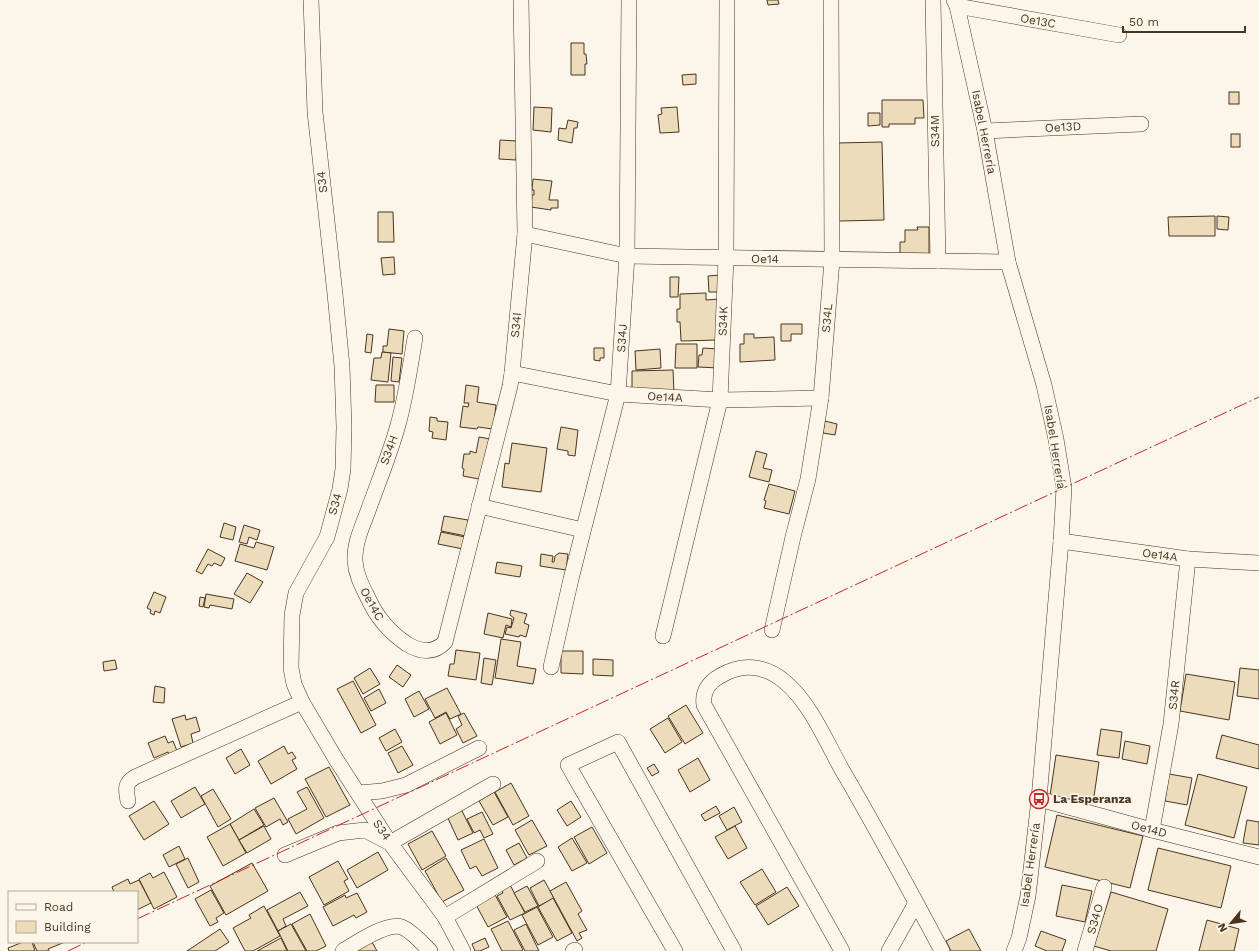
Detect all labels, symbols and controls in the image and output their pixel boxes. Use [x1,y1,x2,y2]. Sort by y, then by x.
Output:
scale bar [1123,8,1245,34]
street label: Oe13C [1019,11,1057,31]
text: 50 m [1129,15,1159,29]
street label: Isabel Herrería [969,89,999,175]
street label: S34M [928,115,942,147]
street label: Oe13D [1045,119,1081,135]
street label: S34 [314,170,330,194]
street label: Oe14 [751,252,779,266]
street label: S34L [819,303,835,333]
street label: S34K [715,306,731,336]
street label: S34I [508,312,524,338]
street label: S34J [614,323,630,353]
street label: Oe14A [647,389,683,405]
street label: Isabel Herrería [1041,404,1069,490]
street label: S34H [377,433,401,467]
street label: S34 [325,491,345,517]
street label: Oe14A [1141,546,1179,564]
street label: Oe14C [357,585,387,623]
street label: S34R [1165,679,1183,711]
bus stop icon: La Esperanza [1028,788,1050,810]
place label: La Esperanza [1053,792,1132,806]
street label: S34 [370,817,394,843]
street label: Oe14D [1130,818,1168,840]
street label: Isabel Herrería [1017,822,1043,908]
legend [8,891,138,943]
text: Road [44,900,73,914]
street label: S34O [1084,902,1106,936]
north arrow [1211,903,1251,943]
text: Building [44,920,91,934]
text: N [1215,921,1230,934]

